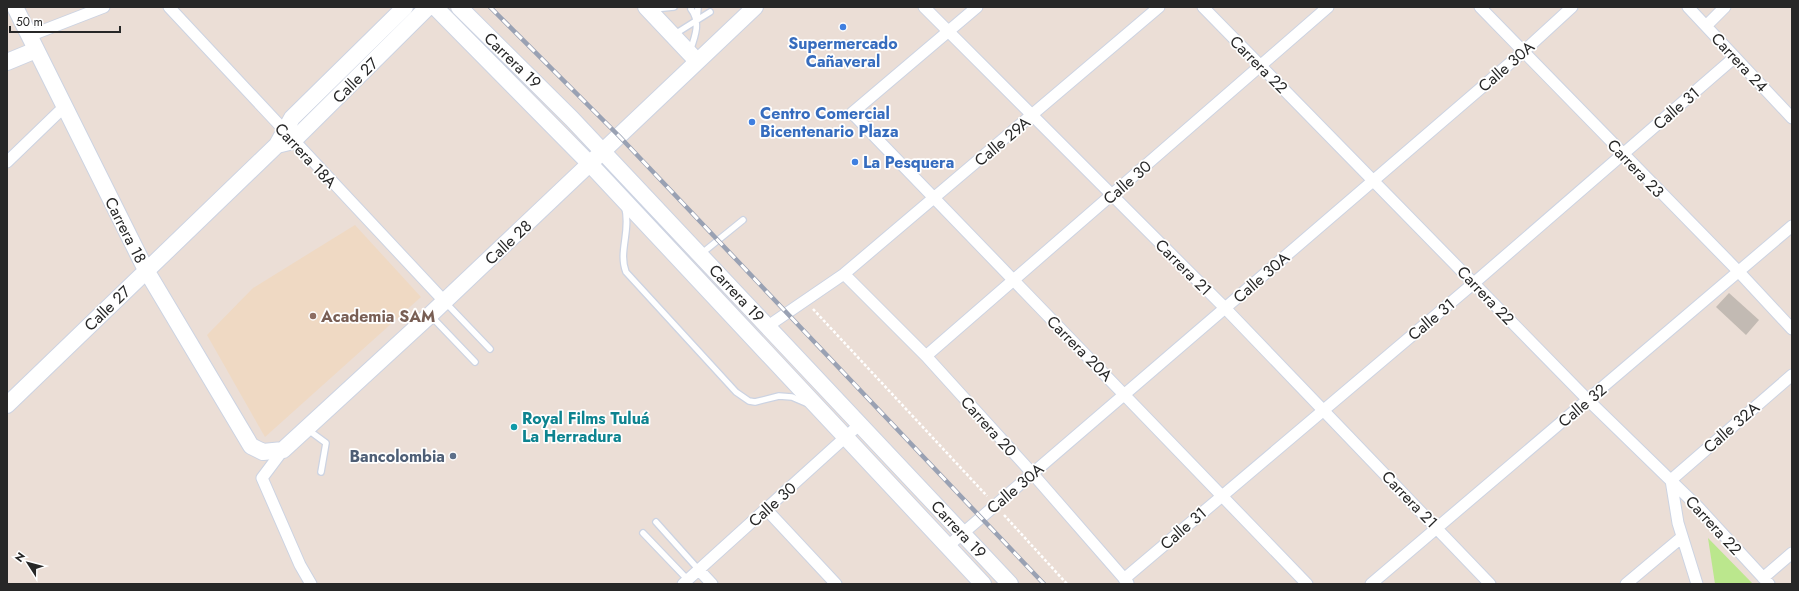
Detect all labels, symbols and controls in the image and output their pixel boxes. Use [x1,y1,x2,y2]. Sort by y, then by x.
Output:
scale bar [10,8,120,34]
text: 50 m [16,13,43,31]
marker: Supermercado Cañaveral [838,22,848,32]
street label: Carrera 19 [479,27,547,94]
street label: Carrera 24 [1706,27,1773,97]
street label: Carrera 22 [1224,30,1293,99]
place label: Supermercado Cañaveral [788,32,898,73]
street label: Calle 30A [1473,35,1540,97]
street label: Calle 27 [327,52,384,108]
street label: Calle 31 [1648,82,1705,135]
place label: Centro Comercial Bicentenario Plaza [760,102,899,143]
street label: Calle 29A [969,111,1036,172]
marker: Centro Comercial Bicentenario Plaza [747,117,757,127]
street label: Carrera 18A [269,118,342,193]
street label: Carrera 23 [1602,134,1670,203]
place label: La Pesquera [863,151,954,174]
street label: Calle 30 [1098,155,1157,210]
marker: La Pesquera [850,157,860,167]
street label: Carrera 18 [99,193,152,267]
street label: Calle 28 [480,215,537,270]
street label: Carrera 21 [1150,234,1217,301]
street label: Calle 30A [1228,246,1295,308]
street label: Carrera 19 [704,259,770,328]
street label: Carrera 22 [1452,261,1520,330]
street label: Calle 27 [79,280,136,336]
street label: Calle 31 [1403,293,1460,346]
place label: Academia SAM [320,305,435,328]
street label: Carrera 20A [1042,310,1118,387]
marker: Academia SAM [308,311,318,321]
street label: Calle 32 [1553,378,1612,432]
street label: Carrera 20 [955,391,1022,462]
street label: Calle 32A [1698,396,1765,458]
place label: Royal Films Tuluá La Herradura [522,407,650,448]
marker: Royal Films Tuluá La Herradura [509,422,519,432]
place label: Bancolombia [349,445,445,468]
marker: Bancolombia [448,451,458,461]
street label: Calle 30A [982,457,1049,519]
street label: Carrera 21 [1376,465,1443,533]
street label: Calle 30 [743,477,801,532]
street label: Carrera 22 [1680,491,1747,560]
street label: Carrera 19 [926,495,992,564]
street label: Calle 31 [1155,502,1212,555]
north arrow [8,543,48,583]
text: N [11,549,29,565]

